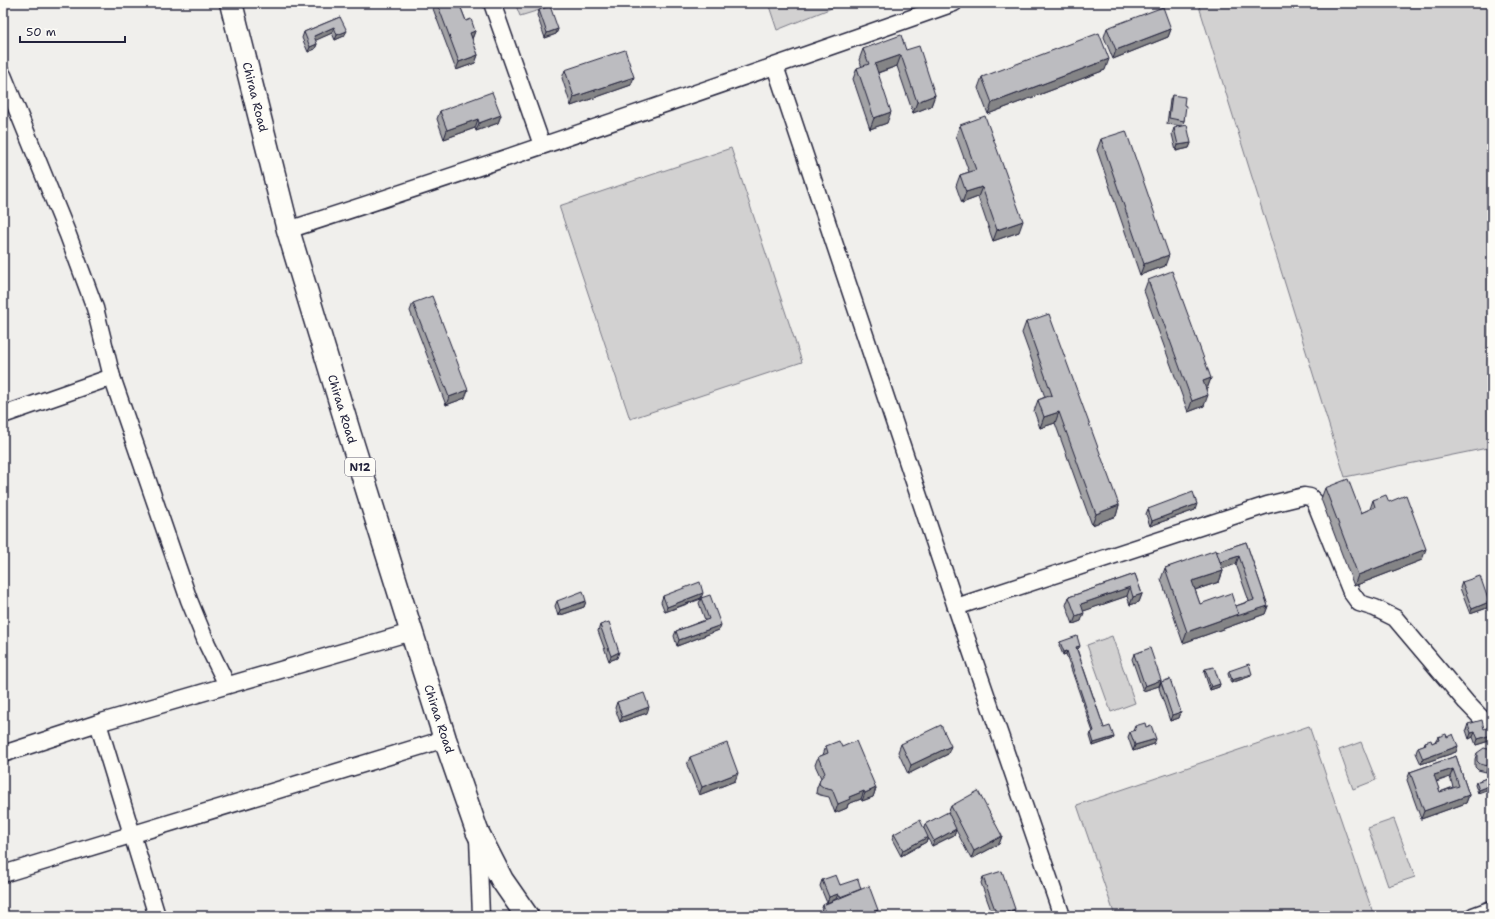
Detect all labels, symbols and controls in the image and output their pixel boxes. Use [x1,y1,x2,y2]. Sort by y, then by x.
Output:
scale bar [20,18,125,44]
text: 50 m [26,24,56,40]
street label: Chiraa Road [239,60,272,134]
street label: Chiraa Road [324,372,360,446]
road number: N12 [345,458,375,476]
street label: Chiraa Road [420,682,458,756]

